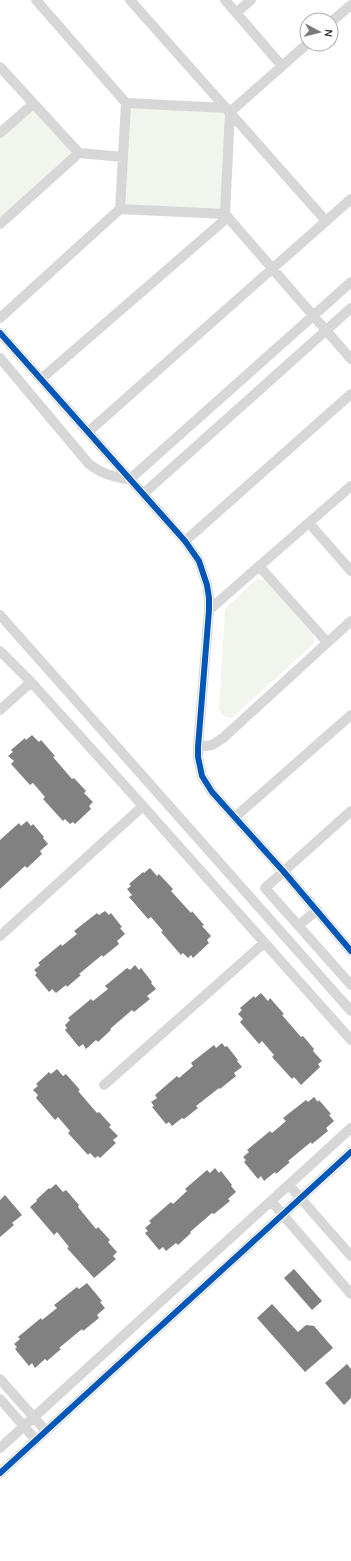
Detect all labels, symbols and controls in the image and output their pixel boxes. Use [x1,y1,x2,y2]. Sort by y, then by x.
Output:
north arrow [299,12,339,52]
text: N [321,28,335,38]

